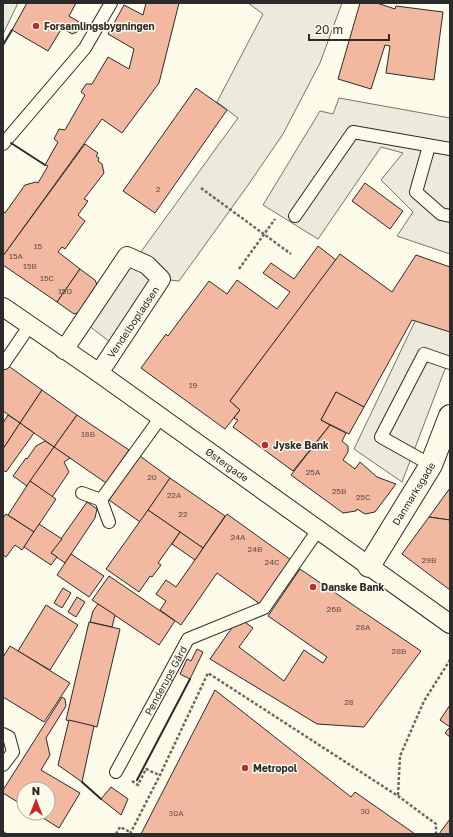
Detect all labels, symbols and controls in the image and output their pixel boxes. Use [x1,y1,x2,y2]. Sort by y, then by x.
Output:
scale bar [309,16,389,42]
place label: Forsamlingsbygningen [44,20,155,32]
marker: Forsamlingsbygningen [31,21,41,31]
text: 20 m [315,22,343,37]
house number: 2 [156,184,161,194]
house number: 15 [34,241,43,251]
house number: 15A [9,251,24,261]
house number: 15B [23,261,37,271]
house number: 15C [40,273,55,283]
street label: Vendelbopladsen [105,284,161,360]
house number: 15D [58,286,72,296]
house number: 19 [189,380,198,390]
house number: 18B [81,429,95,439]
place label: Jyske Bank [273,439,329,451]
marker: Jyske Bank [260,440,270,450]
street label: Østergade [203,445,251,484]
street label: Danmarksgade [390,460,438,527]
house number: 25A [306,467,321,477]
house number: 20 [147,472,157,482]
house number: 25B [332,486,346,496]
house number: 22A [167,490,182,500]
house number: 25C [356,492,371,502]
house number: 22 [178,509,188,519]
house number: 24A [231,532,246,542]
house number: 24B [248,544,262,554]
house number: 29B [422,555,436,565]
house number: 24C [265,557,280,567]
place label: Danske Bank [321,581,384,593]
marker: Danske Bank [308,582,318,592]
house number: 26B [327,604,341,614]
house number: 28A [356,622,371,632]
street label: Penderups Gård [142,644,189,717]
house number: 28B [392,646,406,656]
house number: 28 [344,697,354,707]
place label: Metropol [253,762,298,774]
marker: Metropol [240,763,250,773]
north arrow [16,781,56,821]
text: N [32,784,40,797]
house number: 30 [360,806,370,816]
house number: 30A [169,808,184,818]

